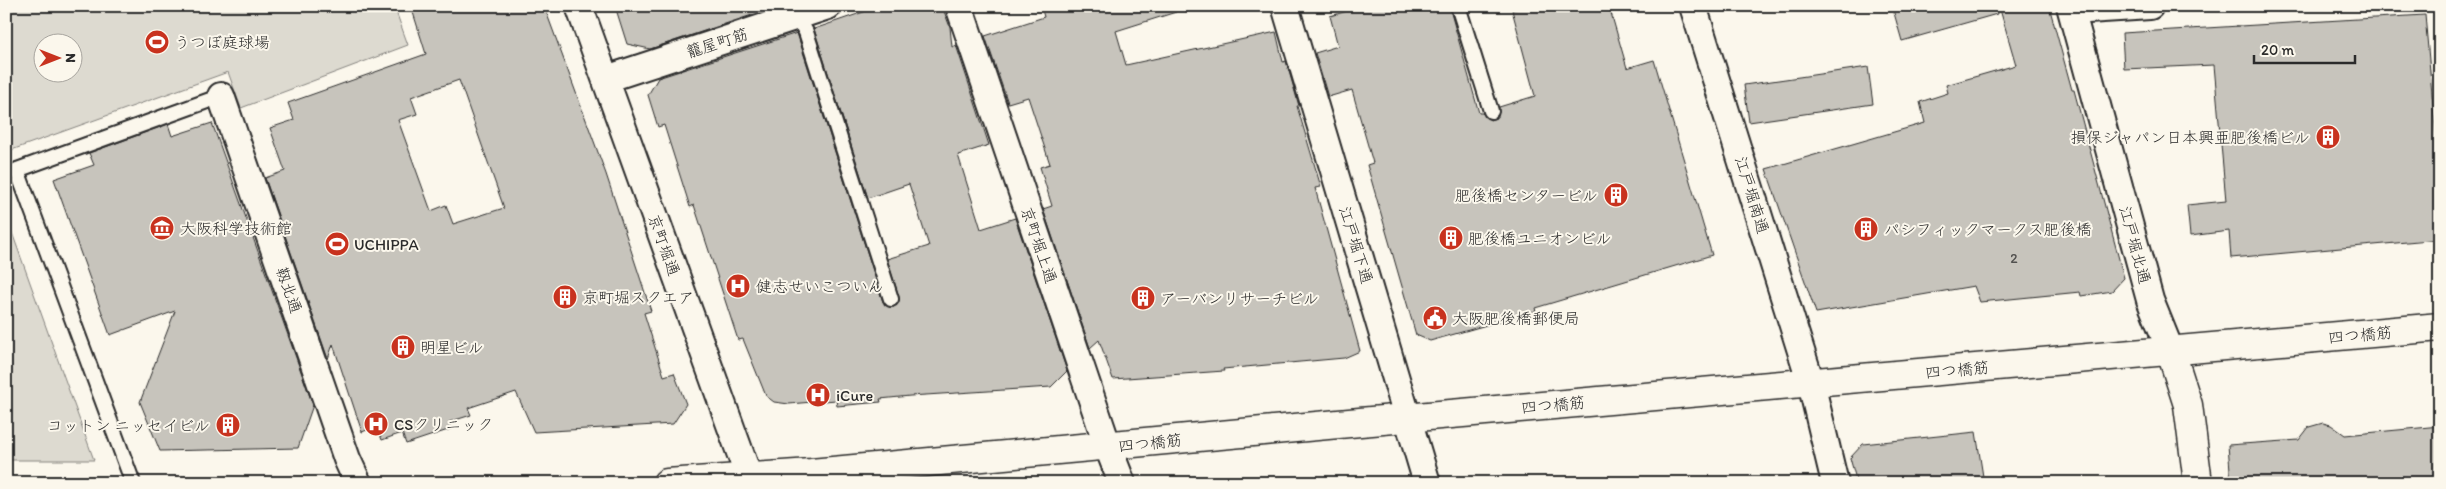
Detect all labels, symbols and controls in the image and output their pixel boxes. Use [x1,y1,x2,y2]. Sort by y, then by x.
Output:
street label: 籠屋町筋 [684,24,750,62]
sports icon: うつぼ庭球場 [144,29,170,55]
north arrow [32,32,82,82]
scale bar [2254,32,2355,64]
place label: うつぼ庭球場 [174,33,270,52]
text: 20 m [2261,41,2295,59]
text: N [62,53,79,63]
building icon: 損保ジャパン日本興亜肥後橋ビル [2315,124,2341,150]
place label: 損保ジャパン日本興亜肥後橋ビル [2070,128,2310,147]
street label: 江戸堀南通 [1731,154,1773,236]
building icon: 肥後橋センタービル [1603,182,1629,208]
place label: 肥後橋センタービル [1455,186,1598,205]
street label: 京町堀上通 [1017,204,1061,286]
street label: 江戸堀下通 [1335,204,1377,286]
street label: 江戸堀北通 [2115,204,2155,286]
street label: 京町堀通 [644,212,684,278]
museum icon: 大阪科学技術館 [149,215,175,241]
building icon: パシフィックマークス肥後橋 [1853,216,1879,242]
place label: 大阪科学技術館 [180,219,292,238]
place label: パシフィックマークス肥後橋 [1884,220,2092,239]
building icon: 肥後橋ユニオンビル [1438,225,1464,251]
place label: 肥後橋ユニオンビル [1468,229,1612,248]
sports icon: UCHIPPA [324,231,350,257]
place label: UCHIPPA [354,235,419,254]
house number: 2 [2010,250,2018,267]
street label: 靱北通 [272,264,306,316]
hospital icon: 健志せいこついん [725,273,751,299]
place label: 健志せいこついん [756,277,884,296]
building icon: 京町堀スクエア [552,284,578,310]
building icon: アーバンリサーチビル [1130,285,1156,311]
place label: 京町堀スクエア [582,288,694,307]
place label: アーバンリサーチビル [1160,289,1319,308]
public building icon: 大阪肥後橋郵便局 [1422,305,1448,331]
place label: 大阪肥後橋郵便局 [1452,309,1580,328]
street label: 四つ橋筋 [2327,323,2393,347]
building icon: 明星ビル [390,334,416,360]
place label: 明星ビル [420,338,484,357]
street label: 四つ橋筋 [1924,358,1990,382]
hospital icon: iCure [805,382,831,408]
place label: iCure [836,386,873,405]
street label: 四つ橋筋 [1520,393,1586,417]
hospital icon: CSクリニック [363,411,389,437]
building icon: コットン ニッセイビル [215,412,241,438]
place label: CSクリニック [394,415,493,434]
place label: コットン ニッセイビル [47,416,210,435]
street label: 四つ橋筋 [1117,430,1183,456]

